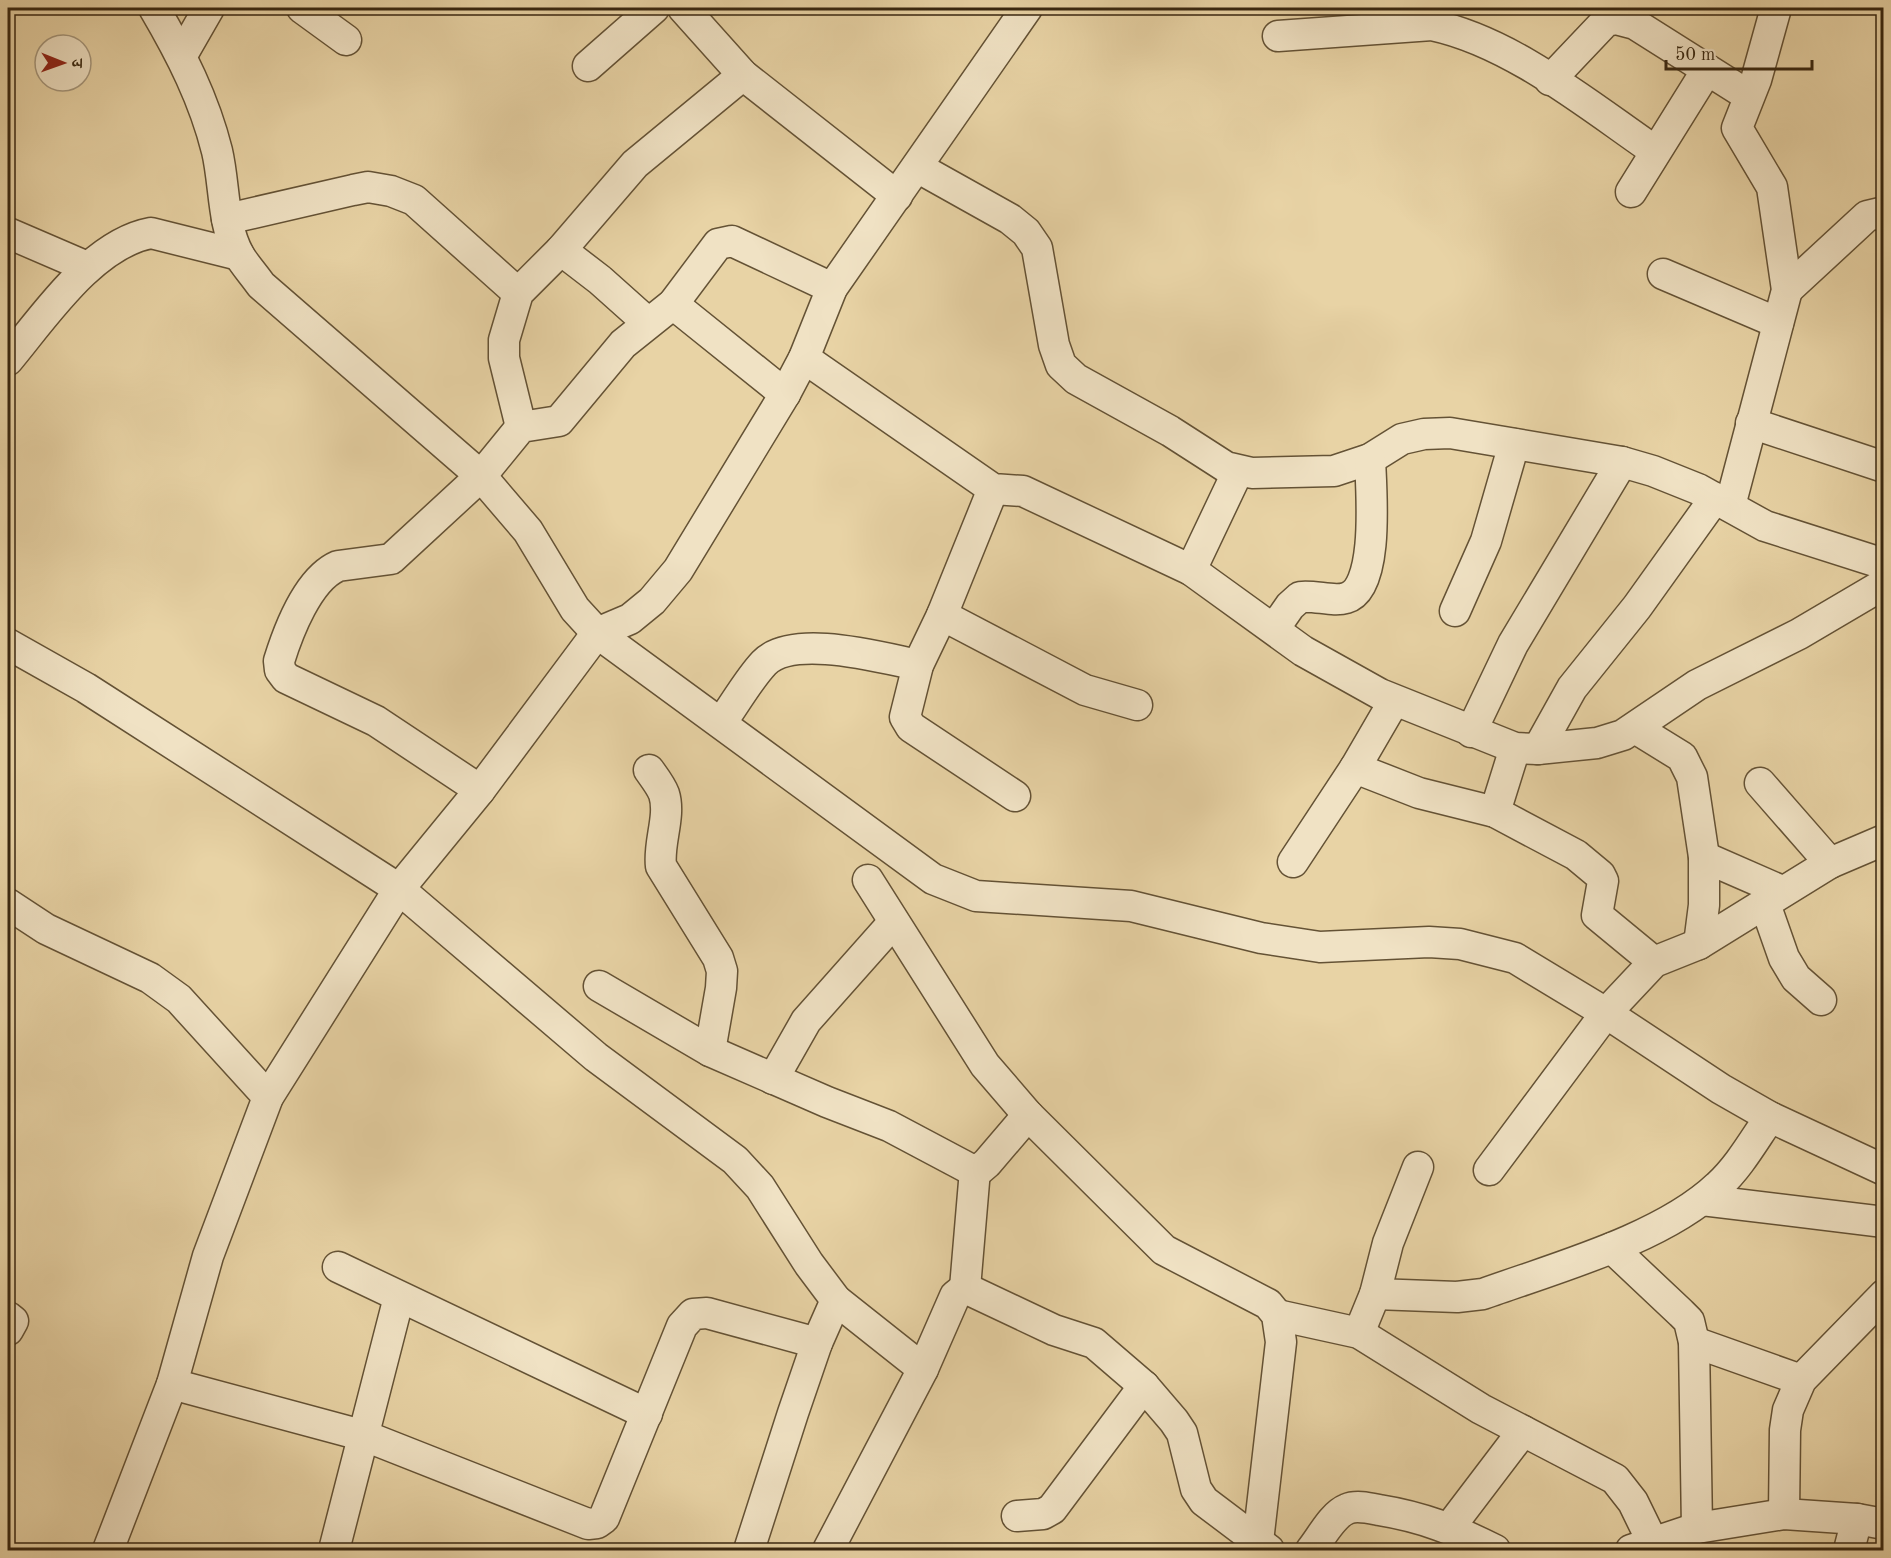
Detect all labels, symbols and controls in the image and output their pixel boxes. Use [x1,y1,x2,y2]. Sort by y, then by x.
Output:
north arrow [33,33,93,93]
scale bar [1666,33,1812,71]
text: 50 m [1675,46,1715,64]
text: उ [68,58,84,69]

